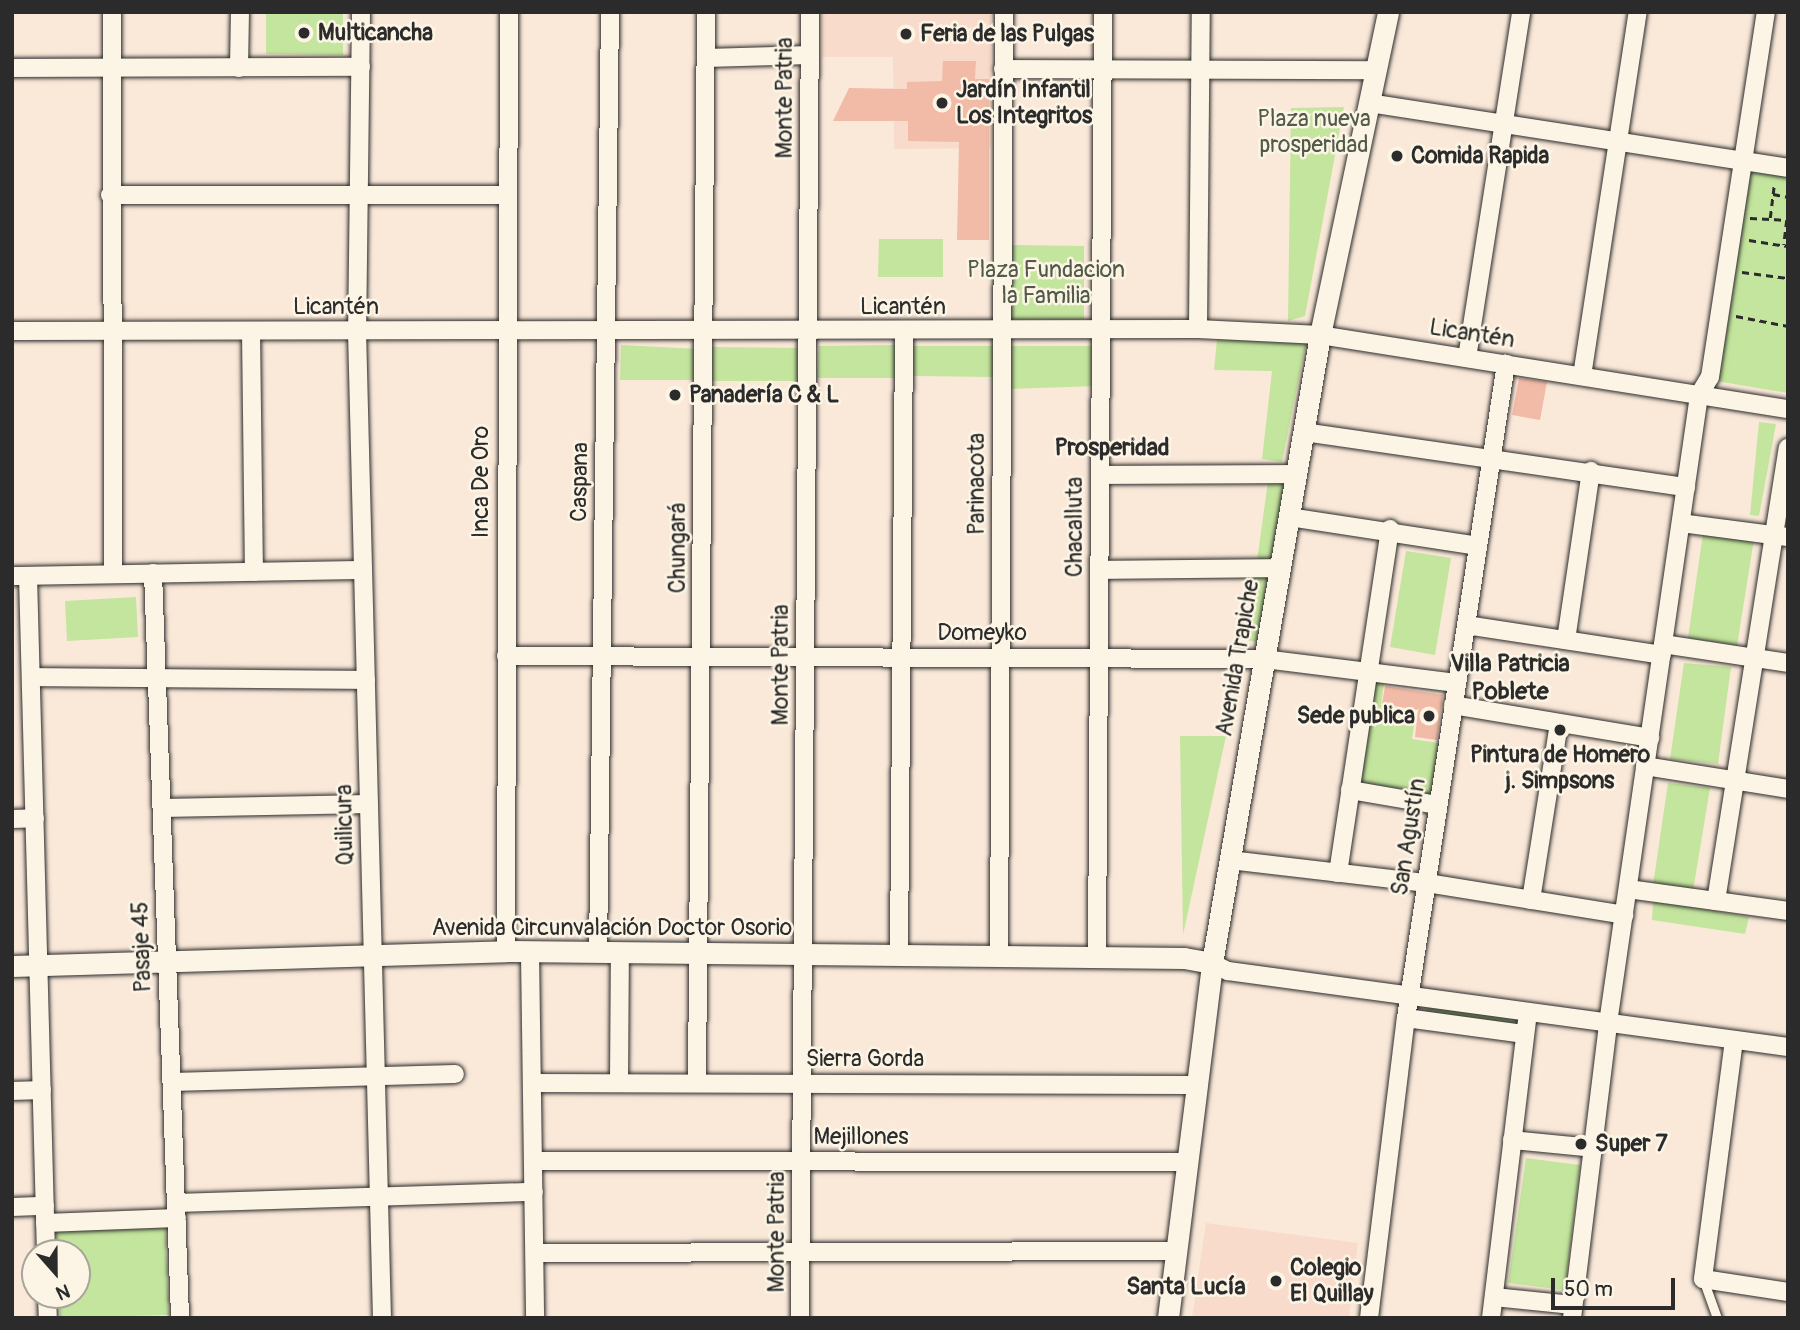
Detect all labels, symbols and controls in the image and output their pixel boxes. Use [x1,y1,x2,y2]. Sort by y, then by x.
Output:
place label: Multicancha [318,19,433,47]
place label: Feria de las Pulgas [920,20,1094,48]
marker: Multicancha [296,25,312,41]
marker: Feria de las Pulgas [898,26,914,42]
street label: Monte Patria [771,37,799,159]
place label: Jardín Infantil Los Integritos [956,76,1092,130]
marker: Jardín Infantil Los Integritos [934,95,950,111]
park label: Plaza nueva prosperidad [1257,105,1371,159]
place label: Comida Rapida [1411,142,1549,170]
marker: Comida Rapida [1389,148,1405,164]
park label: Plaza Fundacion la Familia [967,256,1125,310]
street label: Licantén [293,293,379,321]
street label: Licantén [860,293,946,321]
street label: Licantén [1427,314,1517,354]
place label: Panadería C & L [689,381,839,409]
marker: Panadería C & L [667,387,683,403]
street label: Inca De Oro [467,426,495,538]
street label: Parinacota [963,433,991,535]
district label: Prosperidad [1054,434,1170,462]
street label: Caspana [566,442,594,522]
street label: Chacalluta [1061,477,1089,577]
street label: Chungará [664,503,692,593]
street label: Avenida Trapiche [1211,578,1265,738]
street label: Monte Patria [767,604,795,726]
street label: Domeyko [937,619,1027,647]
district label: Villa Patricia Poblete [1450,650,1570,706]
place label: Sede publica [1297,702,1415,730]
marker: Sede publica [1421,708,1437,724]
marker: Pintura de Homero j. Simpsons [1552,722,1568,738]
place label: Pintura de Homero j. Simpsons [1470,741,1650,795]
street label: San Agustín [1386,776,1432,898]
street label: Quilicura [330,784,360,866]
street label: Pasaje 45 [127,901,157,993]
street label: Avenida Circunvalación Doctor Osorio [432,914,792,942]
street label: Sierra Gorda [806,1045,924,1073]
street label: Mejillones [814,1123,908,1151]
place label: Super 7 [1595,1130,1668,1158]
marker: Super 7 [1573,1136,1589,1152]
street label: Monte Patria [763,1171,791,1293]
north arrow [21,1239,91,1309]
place label: Colegio El Quillay [1290,1254,1374,1308]
scale bar [1555,1264,1679,1308]
district label: Santa Lucía [1126,1273,1246,1301]
marker: Colegio El Quillay [1268,1273,1284,1289]
text: 50 m [1564,1276,1613,1303]
text: N [53,1278,73,1305]

